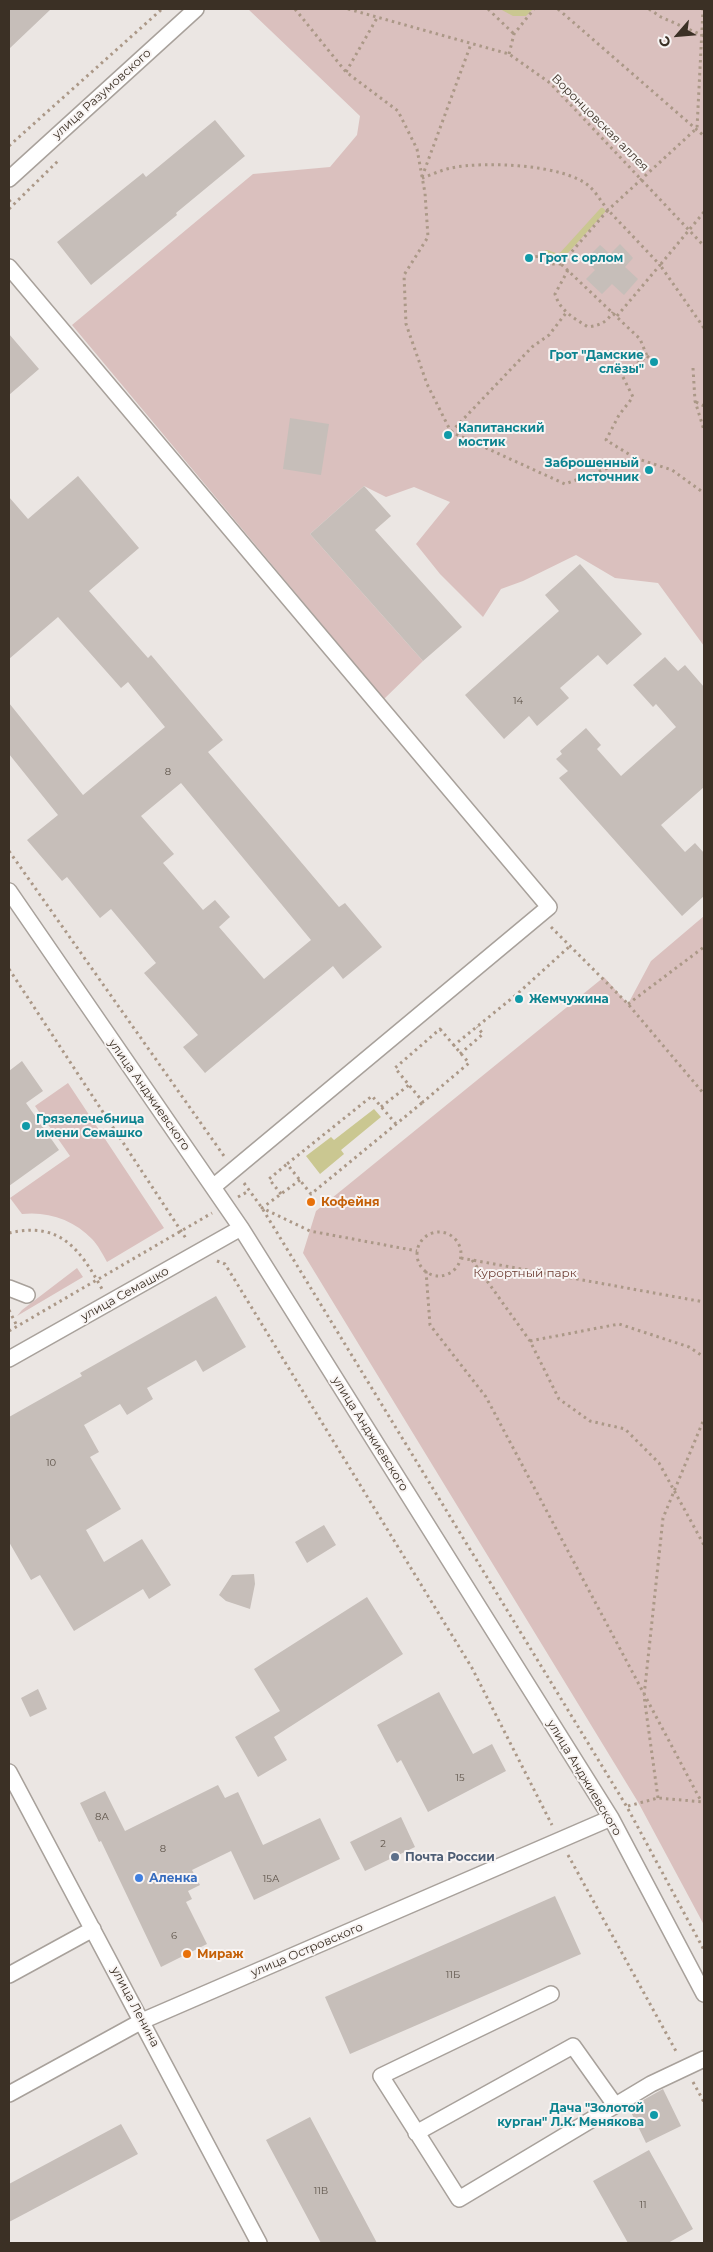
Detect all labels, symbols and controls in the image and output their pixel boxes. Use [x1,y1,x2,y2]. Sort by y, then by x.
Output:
north arrow [653,10,703,60]
text: С [654,33,675,50]
street label: улица Разумовского [50,46,154,142]
street label: Воронцовская аллея [548,71,652,175]
place label: Грот с орлом [539,251,623,265]
marker: Грот с орлом [523,252,535,264]
place label: Грот "Дамские слёзы" [549,348,644,376]
marker: Грот "Дамские слёзы" [648,356,660,368]
place label: Капитанский мостик [458,421,544,449]
marker: Капитанский мостик [442,429,454,441]
place label: Заброшенный источник [545,456,639,484]
marker: Заброшенный источник [643,464,655,476]
house number: 14 [513,695,523,707]
house number: 8 [165,766,171,778]
place label: Жемчужина [529,992,609,1006]
marker: Жемчужина [513,993,525,1005]
street label: улица Анджиевского [105,1037,193,1153]
place label: Грязелечебница имени Семашко [36,1112,144,1140]
marker: Грязелечебница имени Семашко [20,1120,32,1132]
place label: Кофейня [321,1195,380,1209]
marker: Кофейня [305,1196,317,1208]
street label: улица Семашко [78,1264,172,1324]
park label: Курортный парк [473,1266,577,1280]
street label: улица Анджиевского [329,1374,411,1494]
house number: 10 [46,1457,56,1469]
street label: улица Анджиевского [544,1717,624,1839]
house number: 15 [455,1772,465,1784]
house number: 8А [95,1811,109,1823]
house number: 2 [380,1838,386,1850]
house number: 8 [160,1843,166,1855]
place label: Почта России [405,1850,495,1864]
marker: Почта России [389,1851,401,1863]
place label: Аленка [149,1871,198,1885]
marker: Аленка [133,1872,145,1884]
house number: 15А [263,1873,279,1885]
street label: улица Островского [249,1920,365,1980]
house number: 6 [171,1930,177,1942]
place label: Мираж [197,1947,243,1961]
marker: Мираж [181,1948,193,1960]
street label: улица Ленина [108,1964,162,2050]
house number: 11Б [446,1969,460,1981]
place label: Дача "Золотой курган" Л.К. Менякова [497,2101,644,2129]
marker: Дача "Золотой курган" Л.К. Менякова [648,2109,660,2121]
house number: 11В [314,2185,328,2197]
house number: 11 [639,2199,647,2211]

